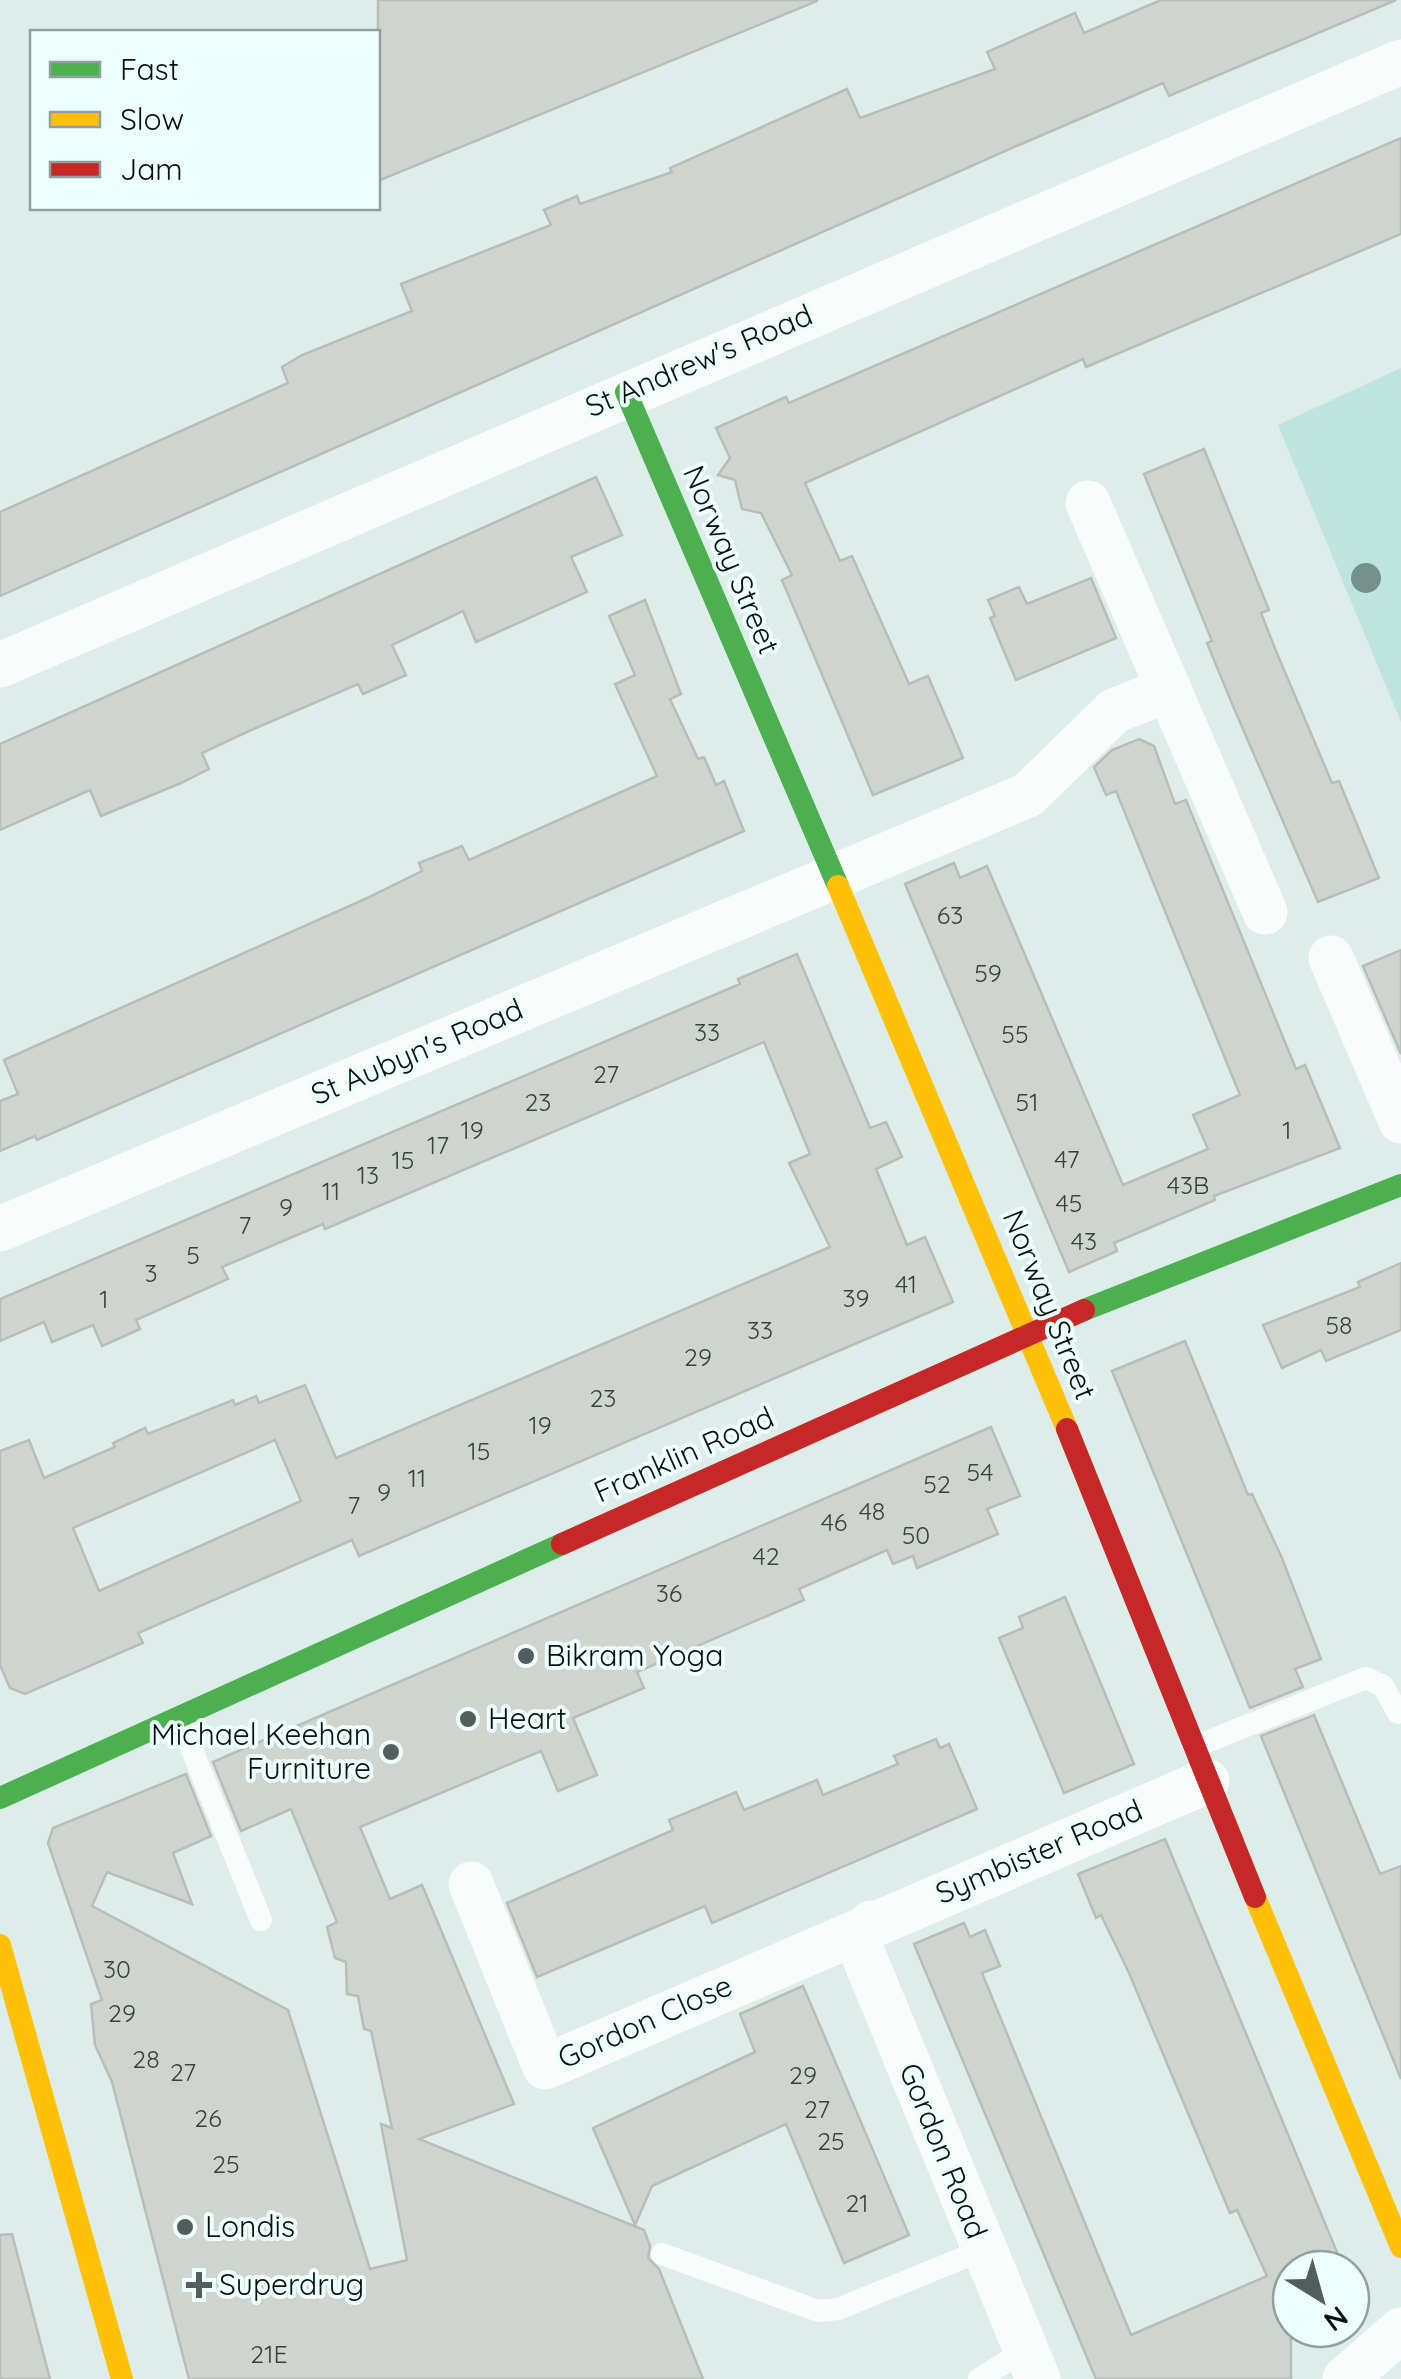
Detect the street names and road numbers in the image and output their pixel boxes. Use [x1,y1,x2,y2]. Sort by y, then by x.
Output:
street label: St Andrew's Road [579,295,818,425]
street label: Norway Street [675,460,789,660]
street label: St Aubyn's Road [305,989,528,1113]
street label: Norway Street [995,1204,1105,1405]
street label: Franklin Road [588,1398,779,1511]
street label: Symbister Road [929,1790,1148,1912]
street label: Gordon Close [551,1966,738,2076]
street label: Gordon Road [891,2057,996,2244]

